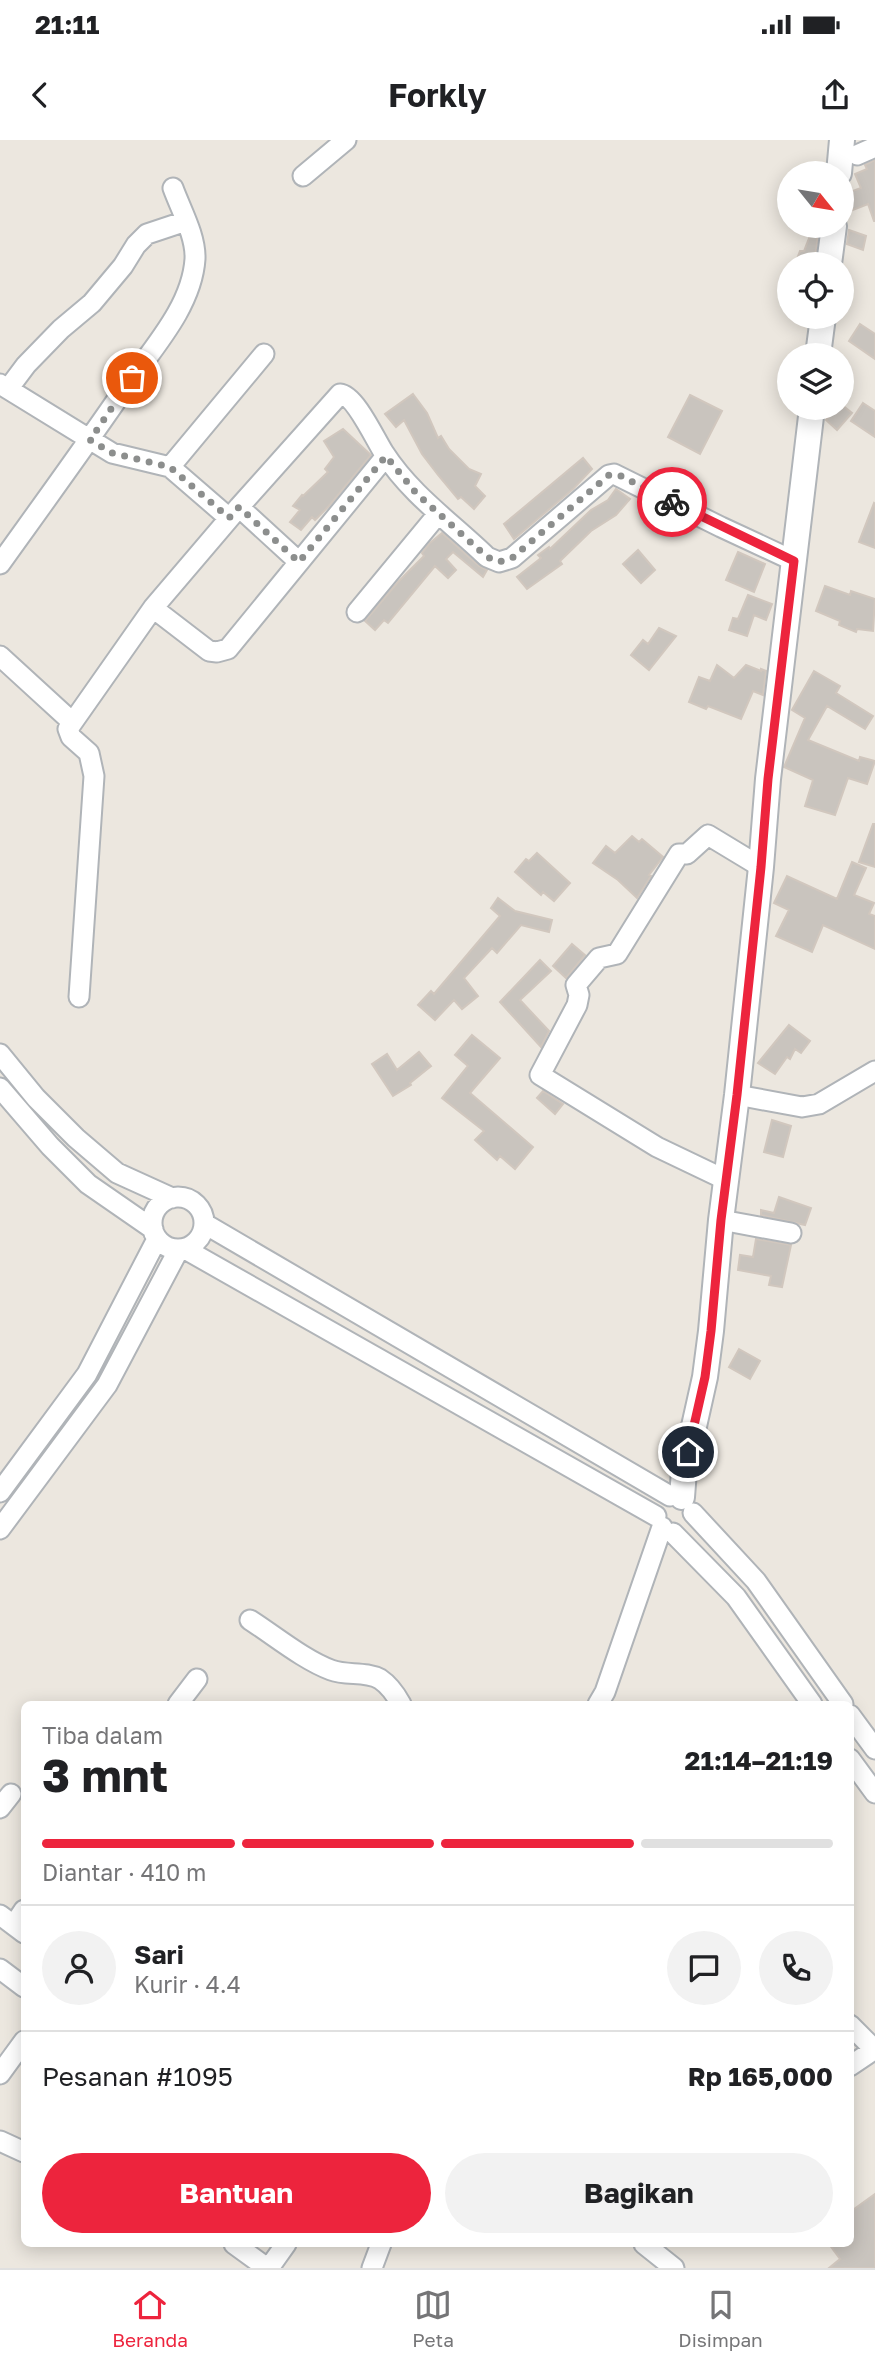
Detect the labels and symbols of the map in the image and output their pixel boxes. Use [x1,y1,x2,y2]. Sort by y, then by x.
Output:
north arrow [777,161,854,238]
pin [102,348,162,408]
courier [637,467,707,537]
pin [658,1422,718,1482]

